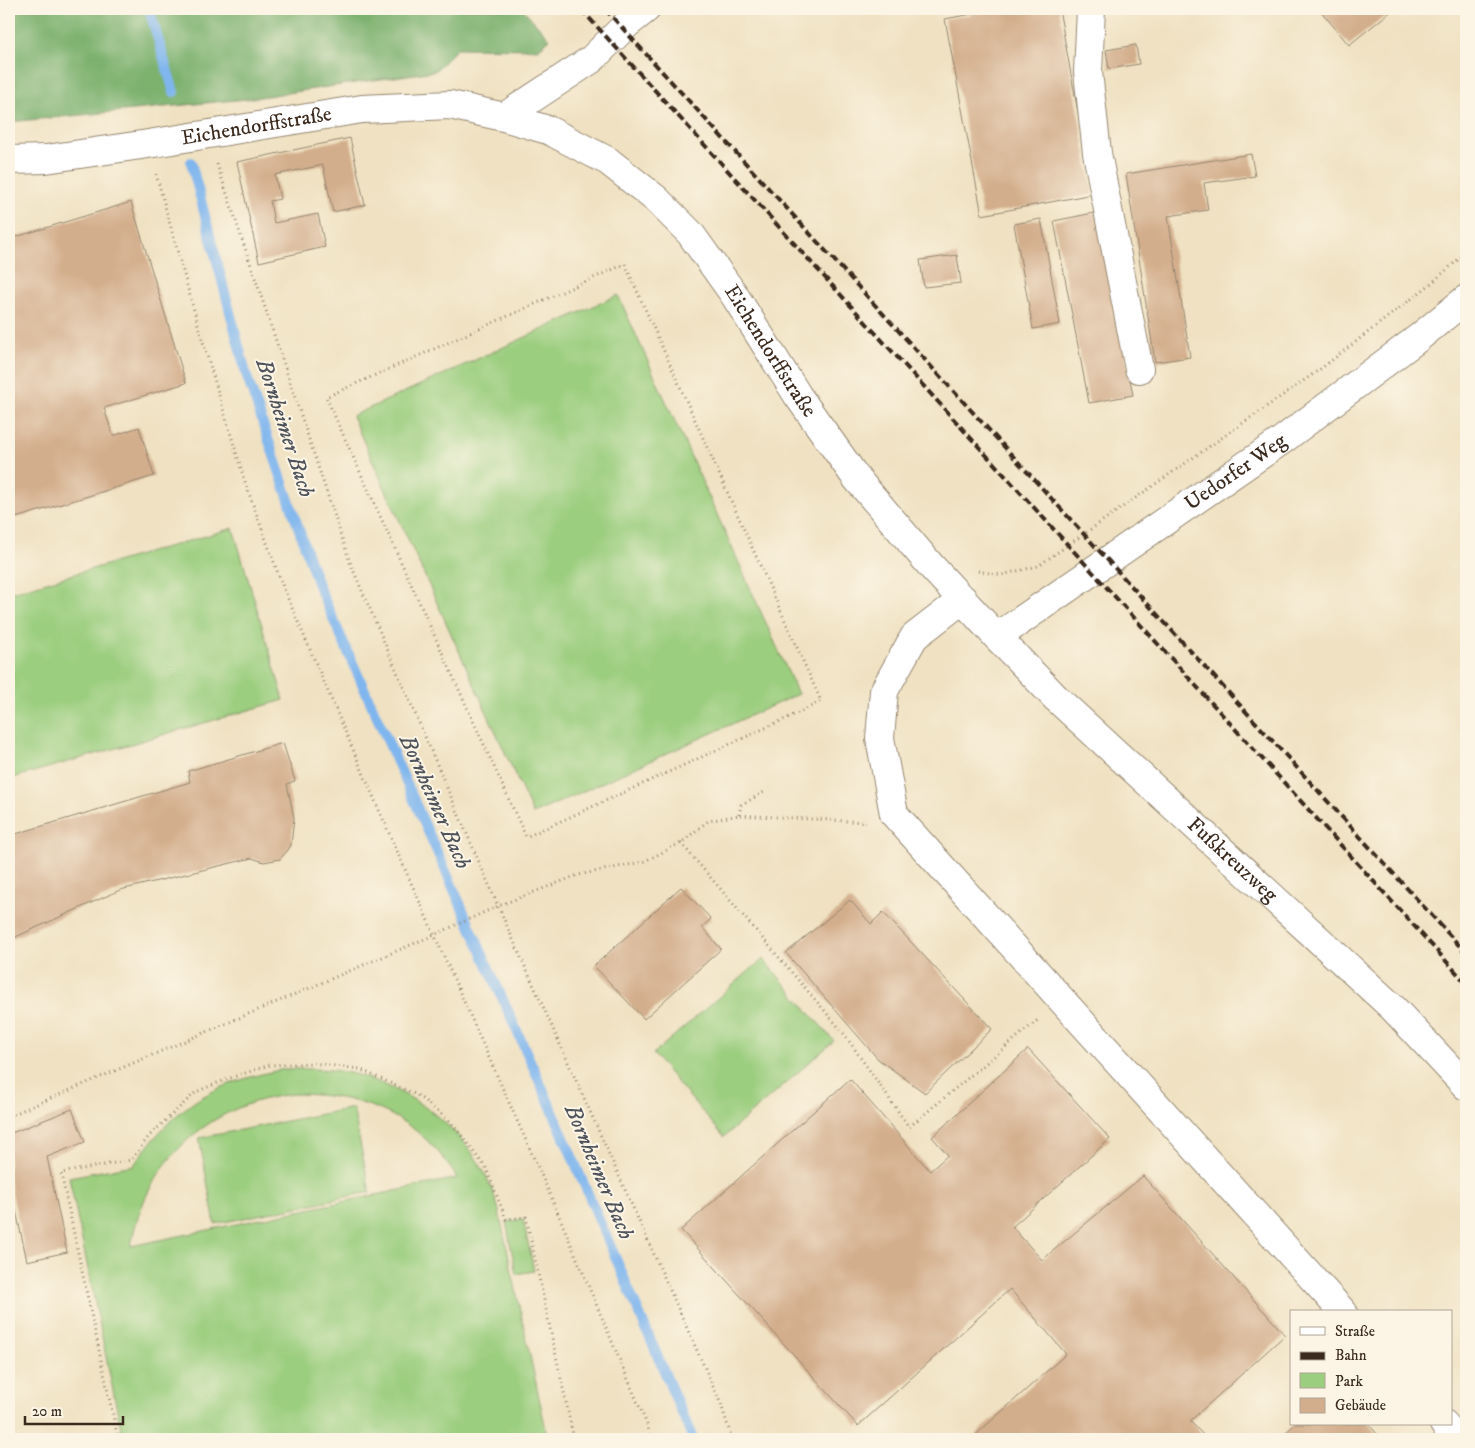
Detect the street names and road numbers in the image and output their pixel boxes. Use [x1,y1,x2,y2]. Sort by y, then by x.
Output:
street label: Eichendorffstraße [179,101,334,151]
street label: Eichendorffstraße [718,280,822,423]
street label: Uedorfer Weg [1180,428,1292,516]
street label: Fußkreuzweg [1182,812,1283,909]

